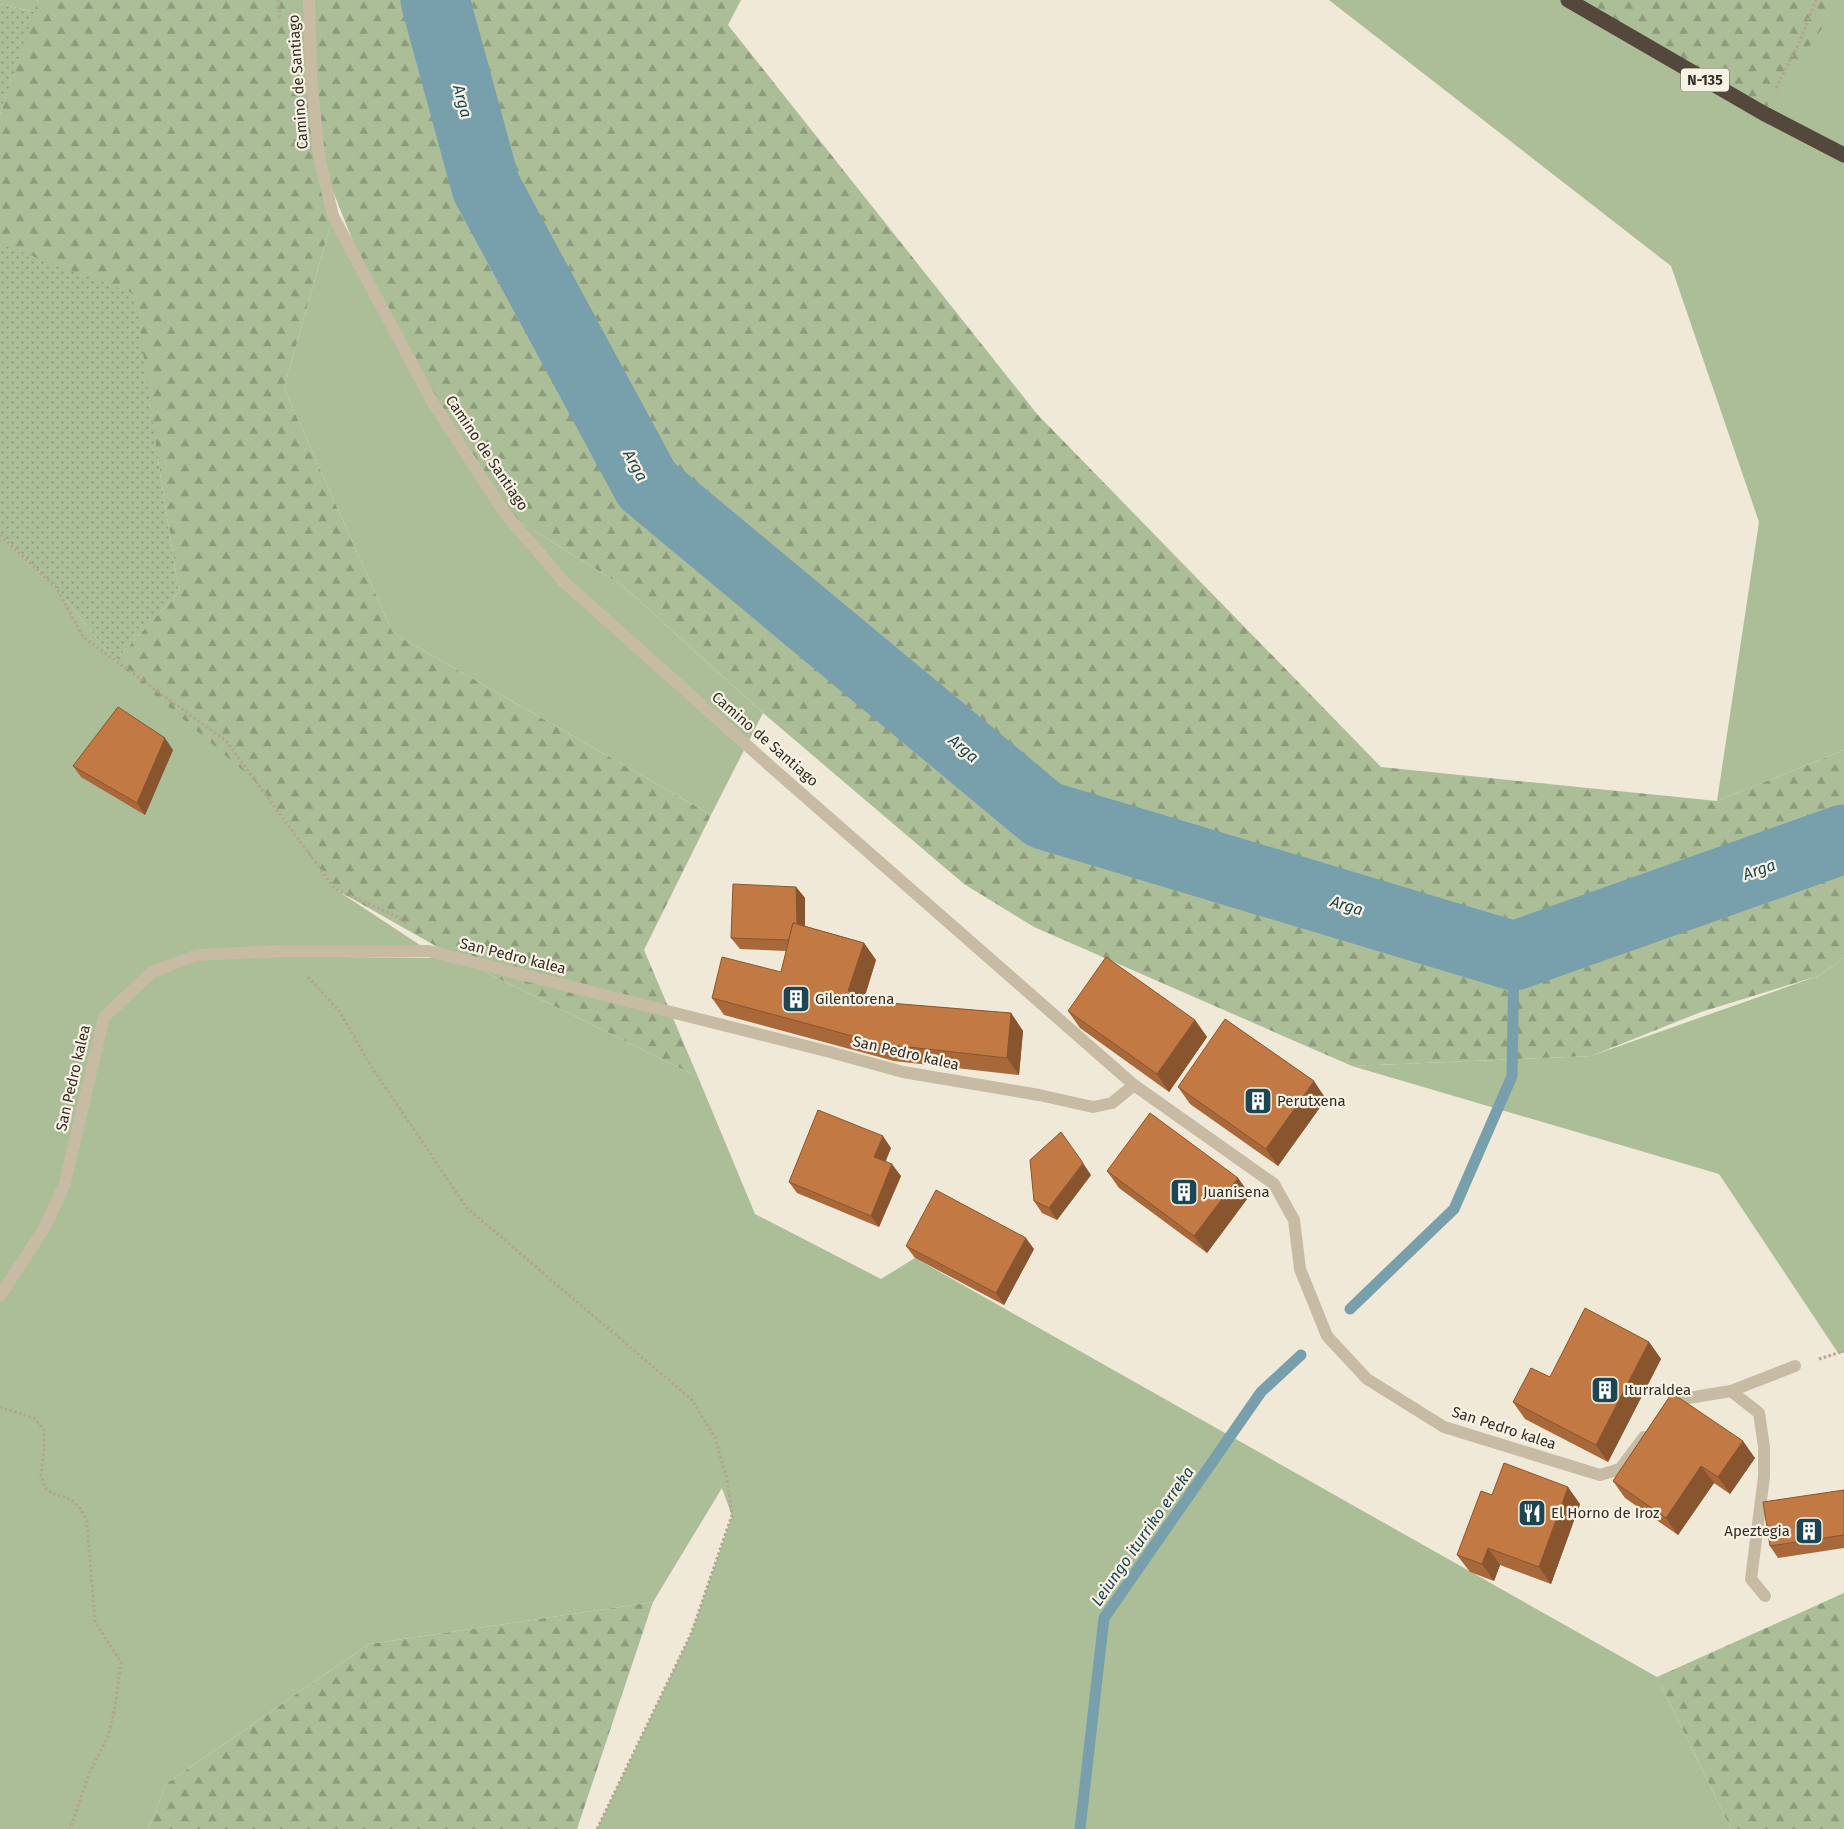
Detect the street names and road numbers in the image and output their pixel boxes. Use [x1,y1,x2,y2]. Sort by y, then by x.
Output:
street label: Camino de Santiago [284,14,312,150]
road number: N-135 [1681,68,1729,92]
street label: Camino de Santiago [442,392,532,514]
street label: Camino de Santiago [708,688,822,790]
street label: San Pedro kalea [458,934,568,978]
street label: San Pedro kalea [52,1023,94,1133]
street label: San Pedro kalea [851,1032,961,1074]
street label: San Pedro kalea [1450,1403,1558,1453]

